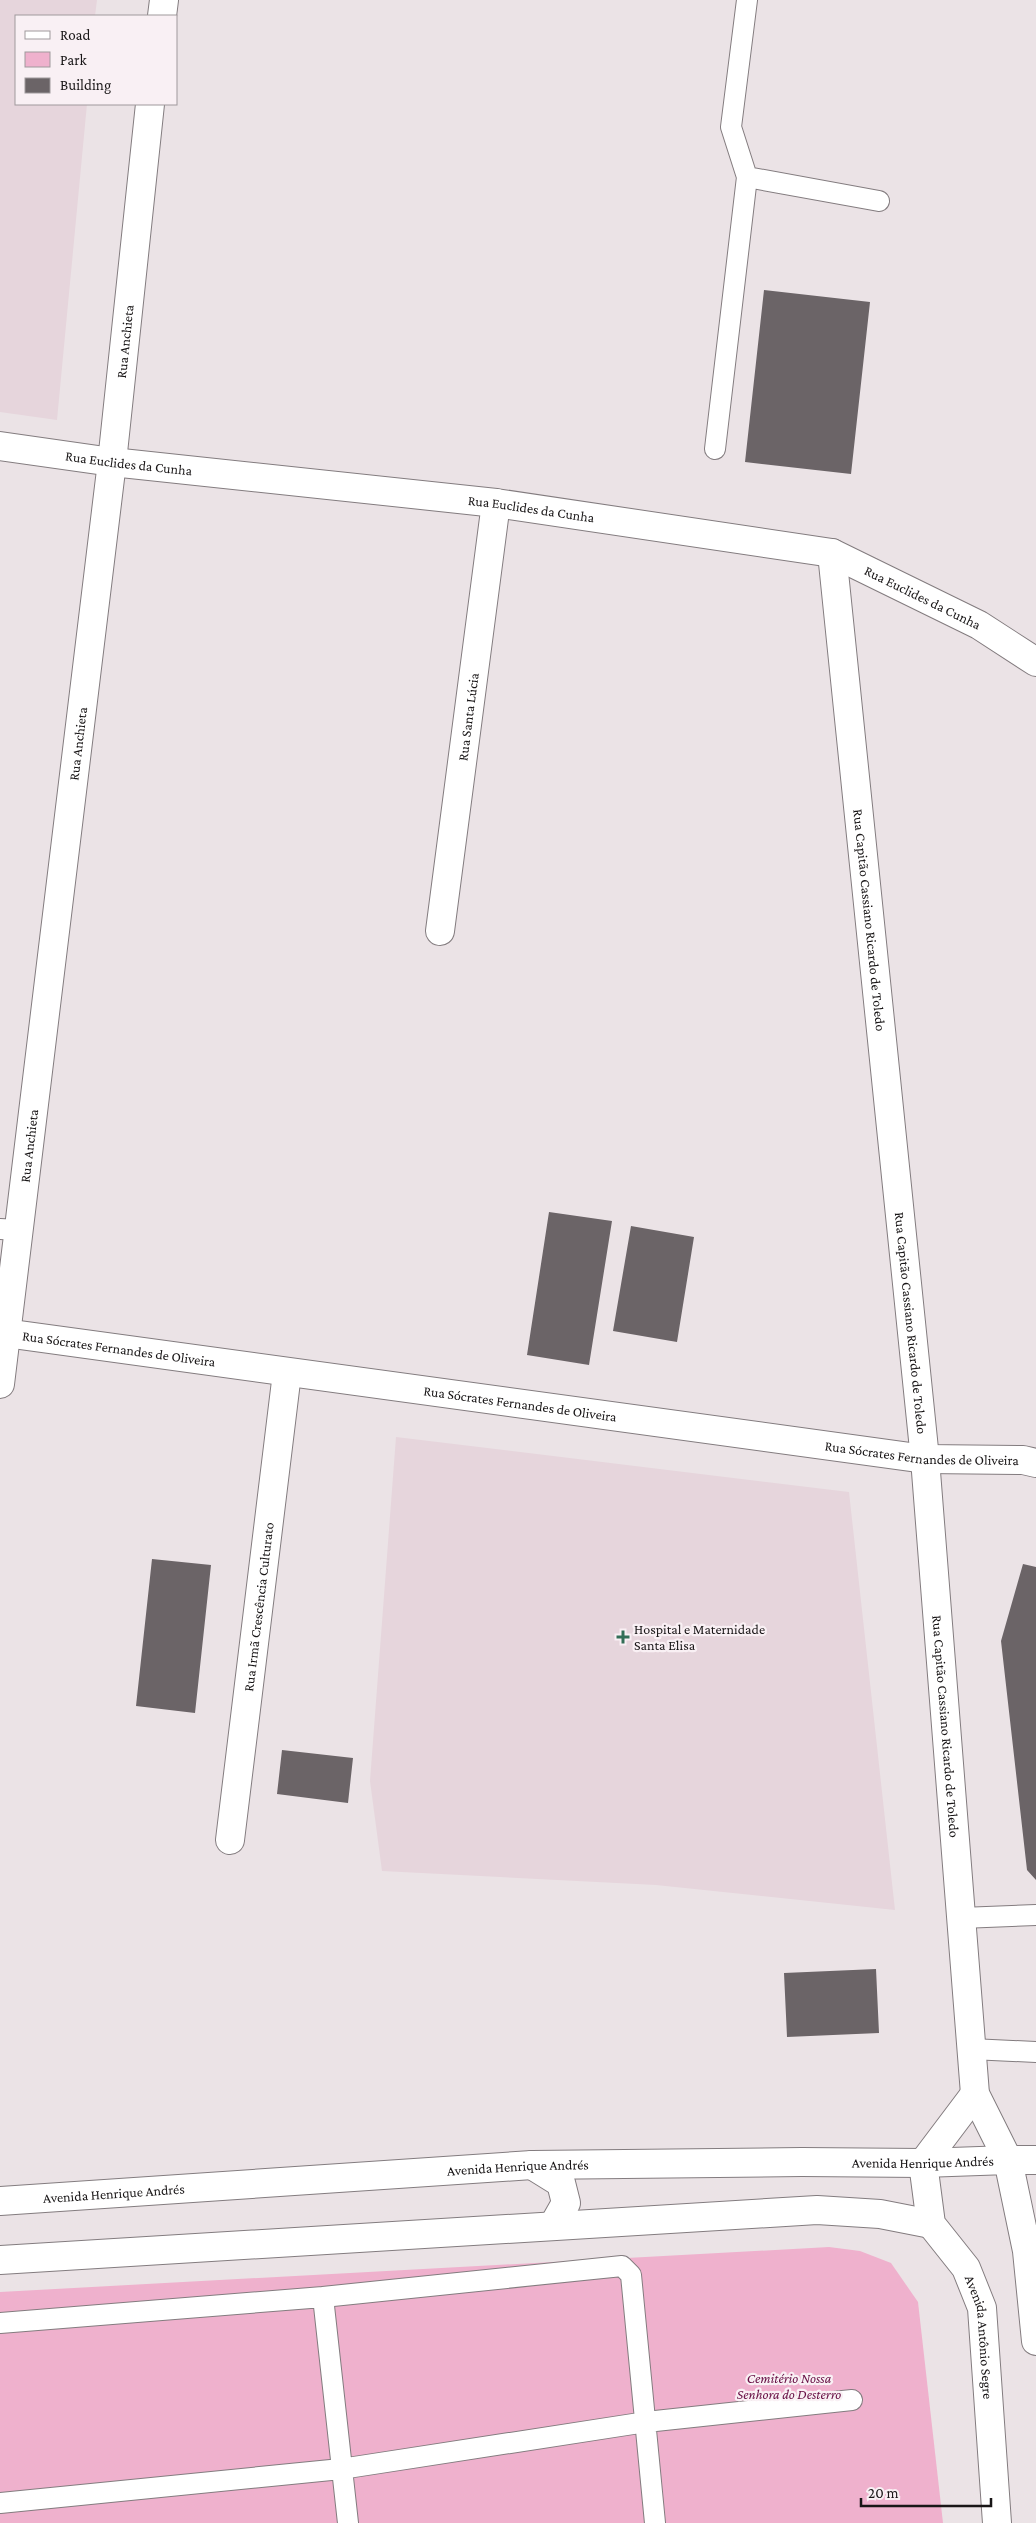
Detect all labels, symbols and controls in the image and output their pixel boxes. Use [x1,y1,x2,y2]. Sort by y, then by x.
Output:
legend [15,15,178,105]
text: Road [60,27,91,43]
text: Park [60,52,87,68]
text: Building [60,77,111,94]
street label: Rua Anchieta [113,303,137,379]
street label: Rua Euclides da Cunha [64,447,194,479]
street label: Rua Euclides da Cunha [467,492,596,526]
street label: Rua Euclides da Cunha [862,562,984,633]
street label: Rua Santa Lúcia [454,671,482,762]
street label: Rua Anchieta [65,706,90,781]
street label: Rua Capitão Cassiano Ricardo de Toledo [850,808,889,1032]
street label: Rua Anchieta [17,1108,41,1183]
street label: Rua Capitão Cassiano Ricardo de Toledo [892,1211,930,1435]
street label: Rua Sócrates Fernandes de Oliveira [21,1327,217,1370]
street label: Rua Sócrates Fernandes de Oliveira [423,1382,618,1425]
street label: Rua Sócrates Fernandes de Oliveira [824,1437,1019,1468]
street label: Rua Irmã Crescência Culturato [240,1521,277,1692]
street label: Rua Capitão Cassiano Ricardo de Toledo [929,1615,963,1838]
place label: Hospital e Maternidade Santa Elisa [634,1621,765,1653]
marker: Hospital e Maternidade Santa Elisa [616,1630,630,1644]
street label: Avenida Henrique Andrés [852,2153,994,2171]
street label: Avenida Henrique Andrés [446,2156,589,2179]
street label: Avenida Henrique Andrés [42,2181,185,2206]
street label: Avenida Antônio Segre [962,2273,996,2399]
park label: Cemitério Nossa Senhora do Desterro [737,2370,841,2402]
scale bar [861,2476,991,2508]
text: 20 m [868,2485,899,2501]

